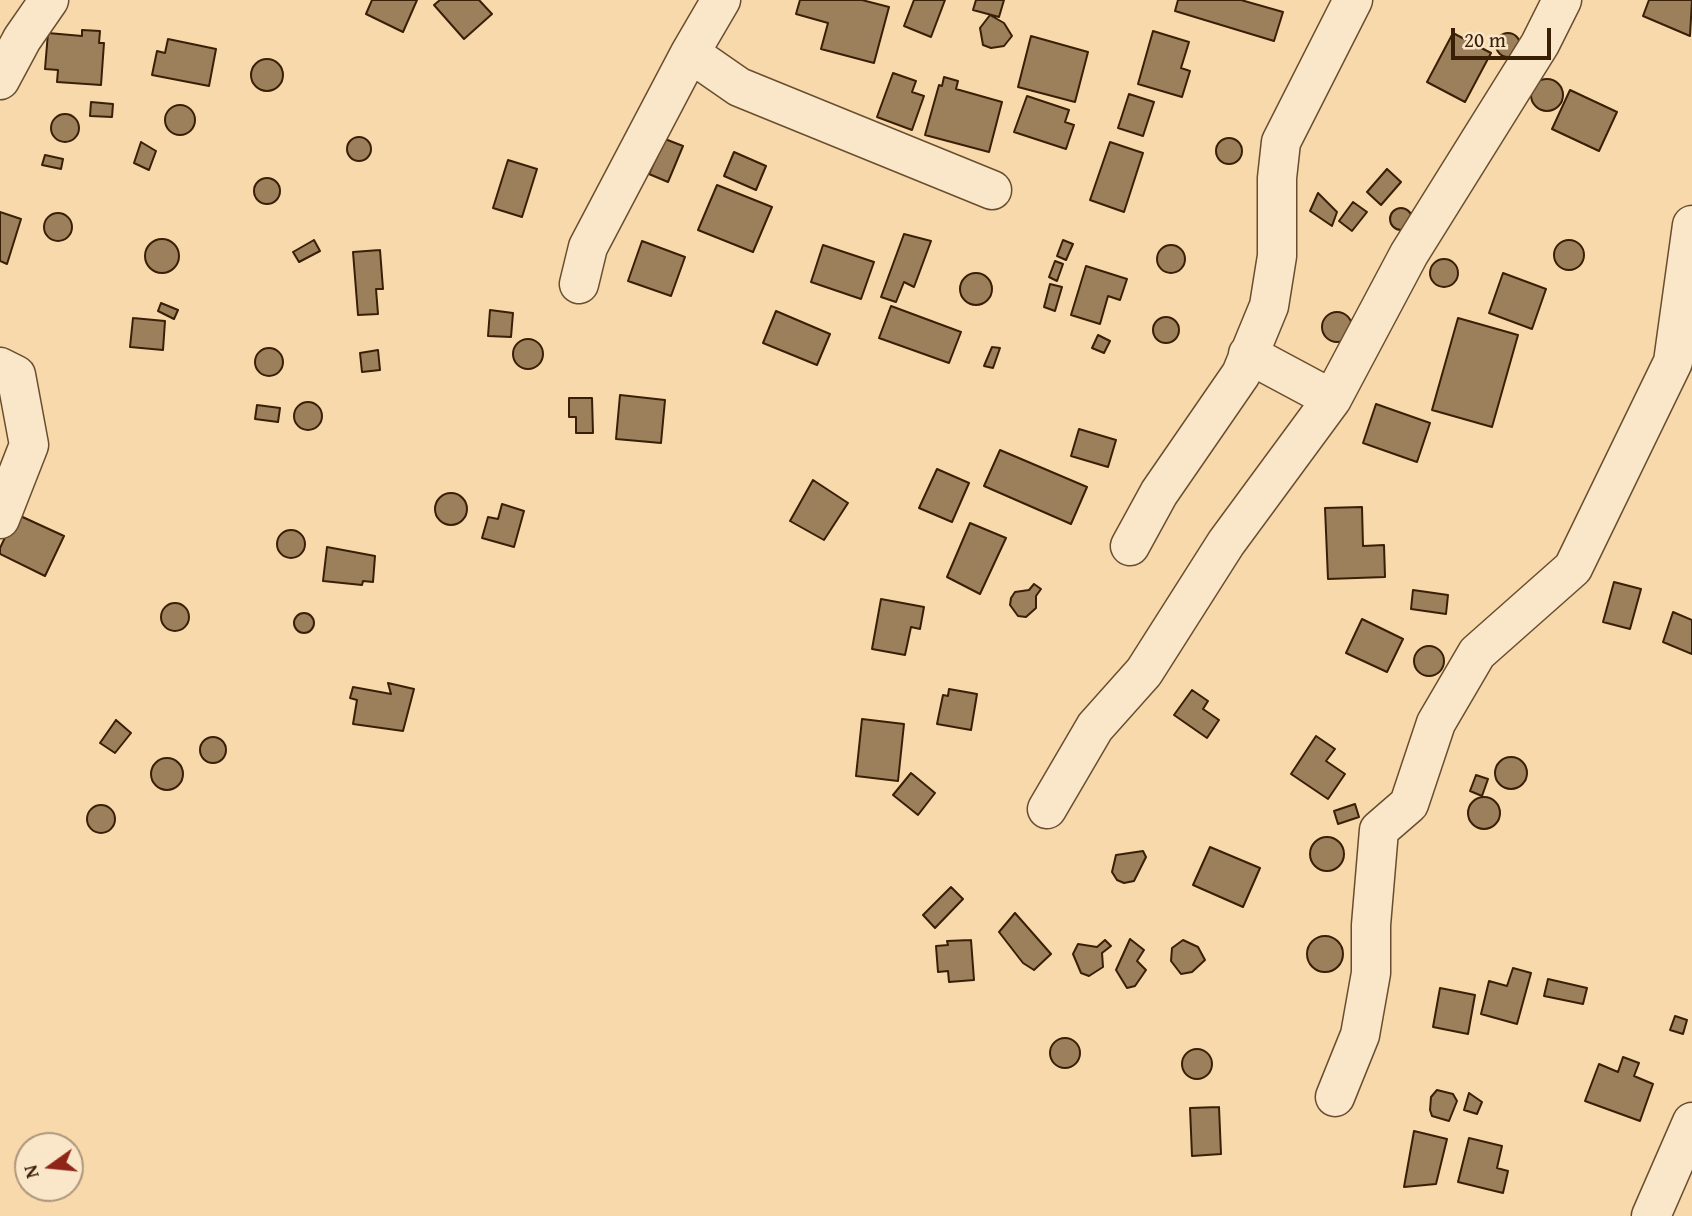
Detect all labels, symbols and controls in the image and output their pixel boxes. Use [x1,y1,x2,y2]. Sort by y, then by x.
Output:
scale bar [1454,14,1554,58]
text: 20 m [1464,24,1506,55]
north arrow [14,1132,84,1202]
text: N [15,1162,46,1182]

